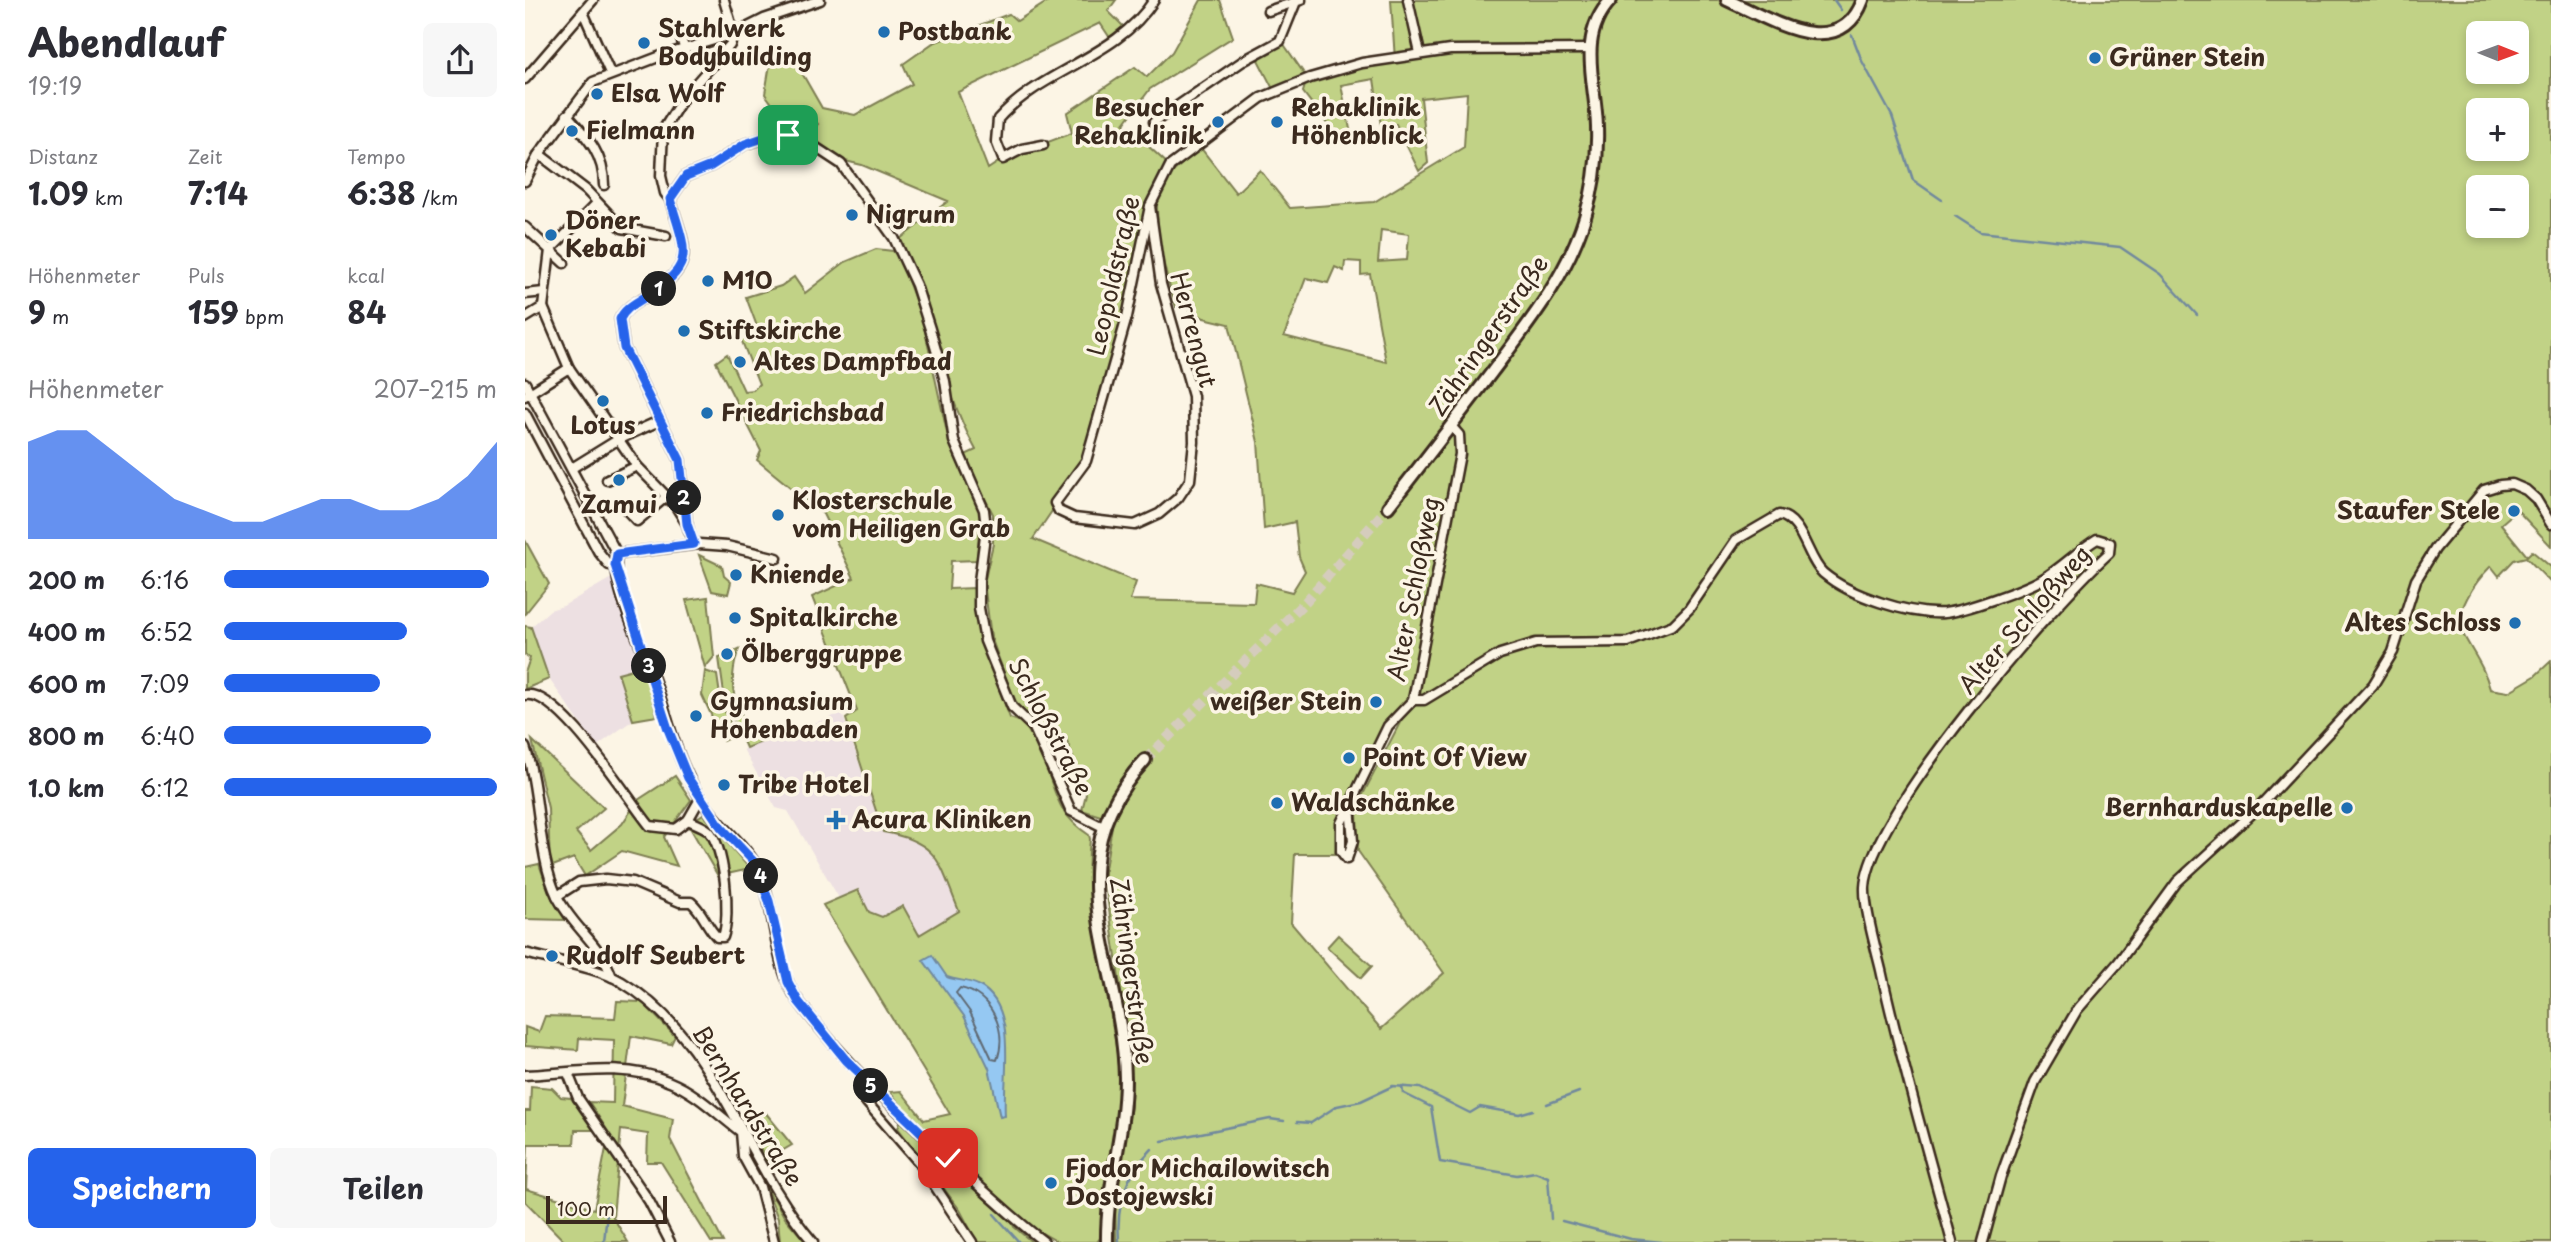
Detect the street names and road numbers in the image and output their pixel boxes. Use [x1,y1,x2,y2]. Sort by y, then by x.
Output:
street label: Leopoldstraße [1076,192,1148,359]
street label: Zähringerstraße [1419,247,1556,422]
street label: Herrengut [1162,268,1228,392]
street label: Alter Schloßweg [1377,493,1448,684]
street label: Alter Schloßweg [1949,536,2098,701]
street label: Schloßstraße [1000,651,1103,801]
street label: Zähringerstraße [1102,875,1164,1067]
street label: Bernhardstraße [685,1017,813,1193]

